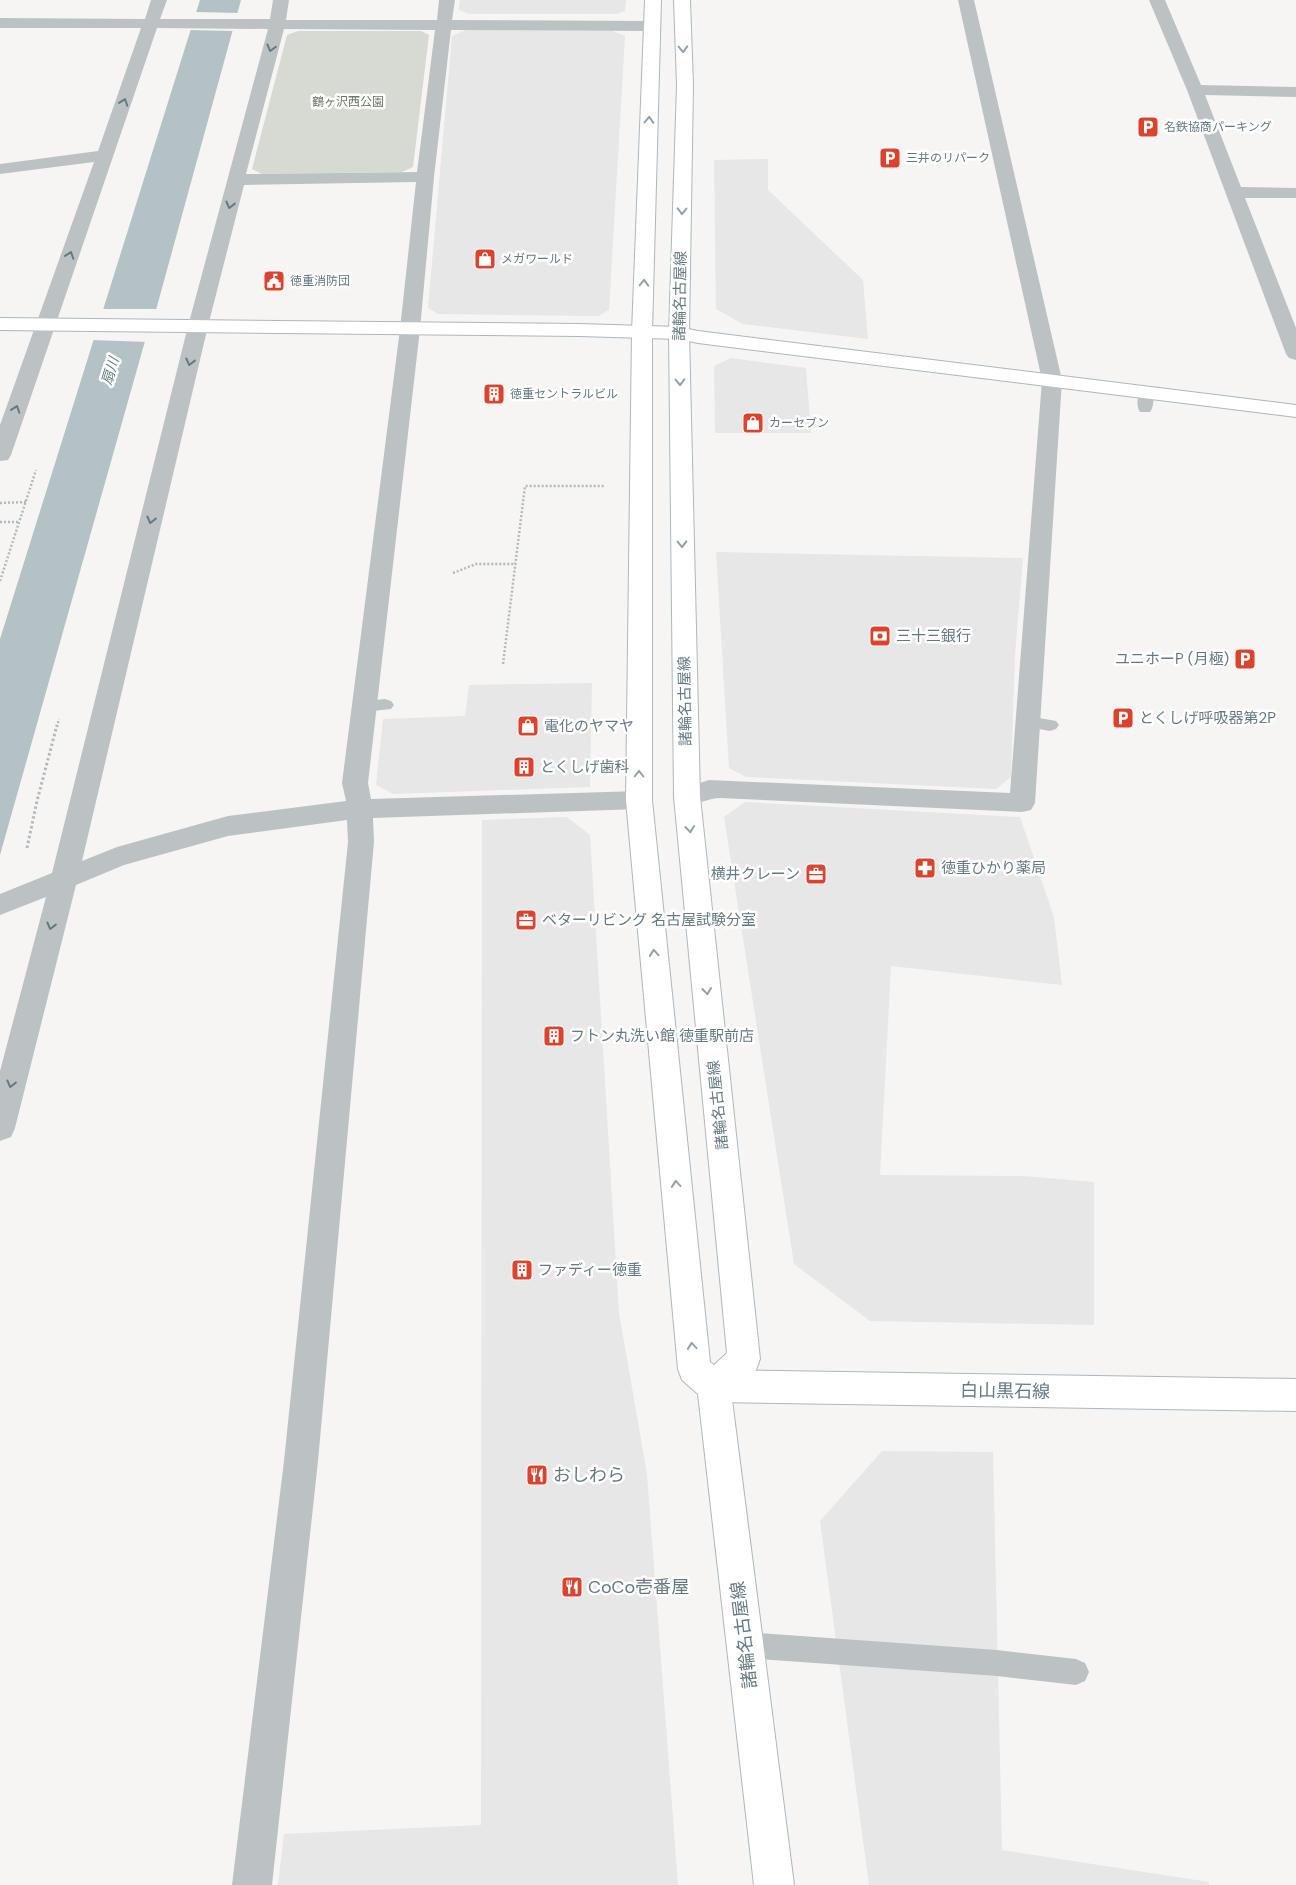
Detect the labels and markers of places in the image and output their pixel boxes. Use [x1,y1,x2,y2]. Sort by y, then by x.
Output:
parking icon: 名鉄協商パーキング [1136,115,1160,139]
place label: 名鉄協商パーキング [1164,119,1272,135]
parking icon: 三井のリパーク [878,146,902,170]
place label: 三井のリパーク [906,150,990,166]
shop icon: メガワールド [473,247,497,271]
place label: メガワールド [501,251,573,267]
public building icon: 徳重消防団 [262,269,286,293]
place label: 徳重消防団 [290,273,350,289]
building icon: 徳重セントラルビル [482,382,506,406]
place label: 徳重セントラルビル [510,386,618,402]
shop icon: カーセブン [741,411,765,435]
place label: カーセブン [769,415,829,431]
bank icon: 三十三銀行 [868,624,892,648]
place label: 三十三銀行 [896,626,971,646]
parking icon: ユニホーP (月極) [1233,647,1257,671]
place label: ユニホーP (月極) [1115,649,1229,669]
parking icon: とくしげ呼吸器第2P [1111,706,1135,730]
place label: とくしげ呼吸器第2P [1139,708,1276,728]
shop icon: 電化のヤマヤ [516,714,540,738]
place label: 電化のヤマヤ [544,716,634,736]
building icon: とくしげ歯科 [512,755,536,779]
place label: とくしげ歯科 [540,757,630,777]
pharmacy icon: 徳重ひかり薬局 [913,856,937,880]
place label: 徳重ひかり薬局 [941,858,1046,878]
office icon: 横井クレーン [804,862,828,886]
place label: 横井クレーン [711,864,800,884]
office icon: ベターリビング 名古屋試験分室 [514,908,538,932]
place label: ベターリビング 名古屋試験分室 [542,910,756,930]
building icon: フトン丸洗い館 徳重駅前店 [542,1024,566,1048]
place label: フトン丸洗い館 徳重駅前店 [570,1026,754,1046]
building icon: ファディー徳重 [510,1258,534,1282]
place label: ファディー徳重 [538,1260,642,1280]
restaurant icon: おしわら [525,1463,549,1487]
place label: おしわら [553,1463,625,1487]
restaurant icon: CoCo壱番屋 [560,1575,584,1599]
place label: CoCo壱番屋 [588,1575,689,1599]

